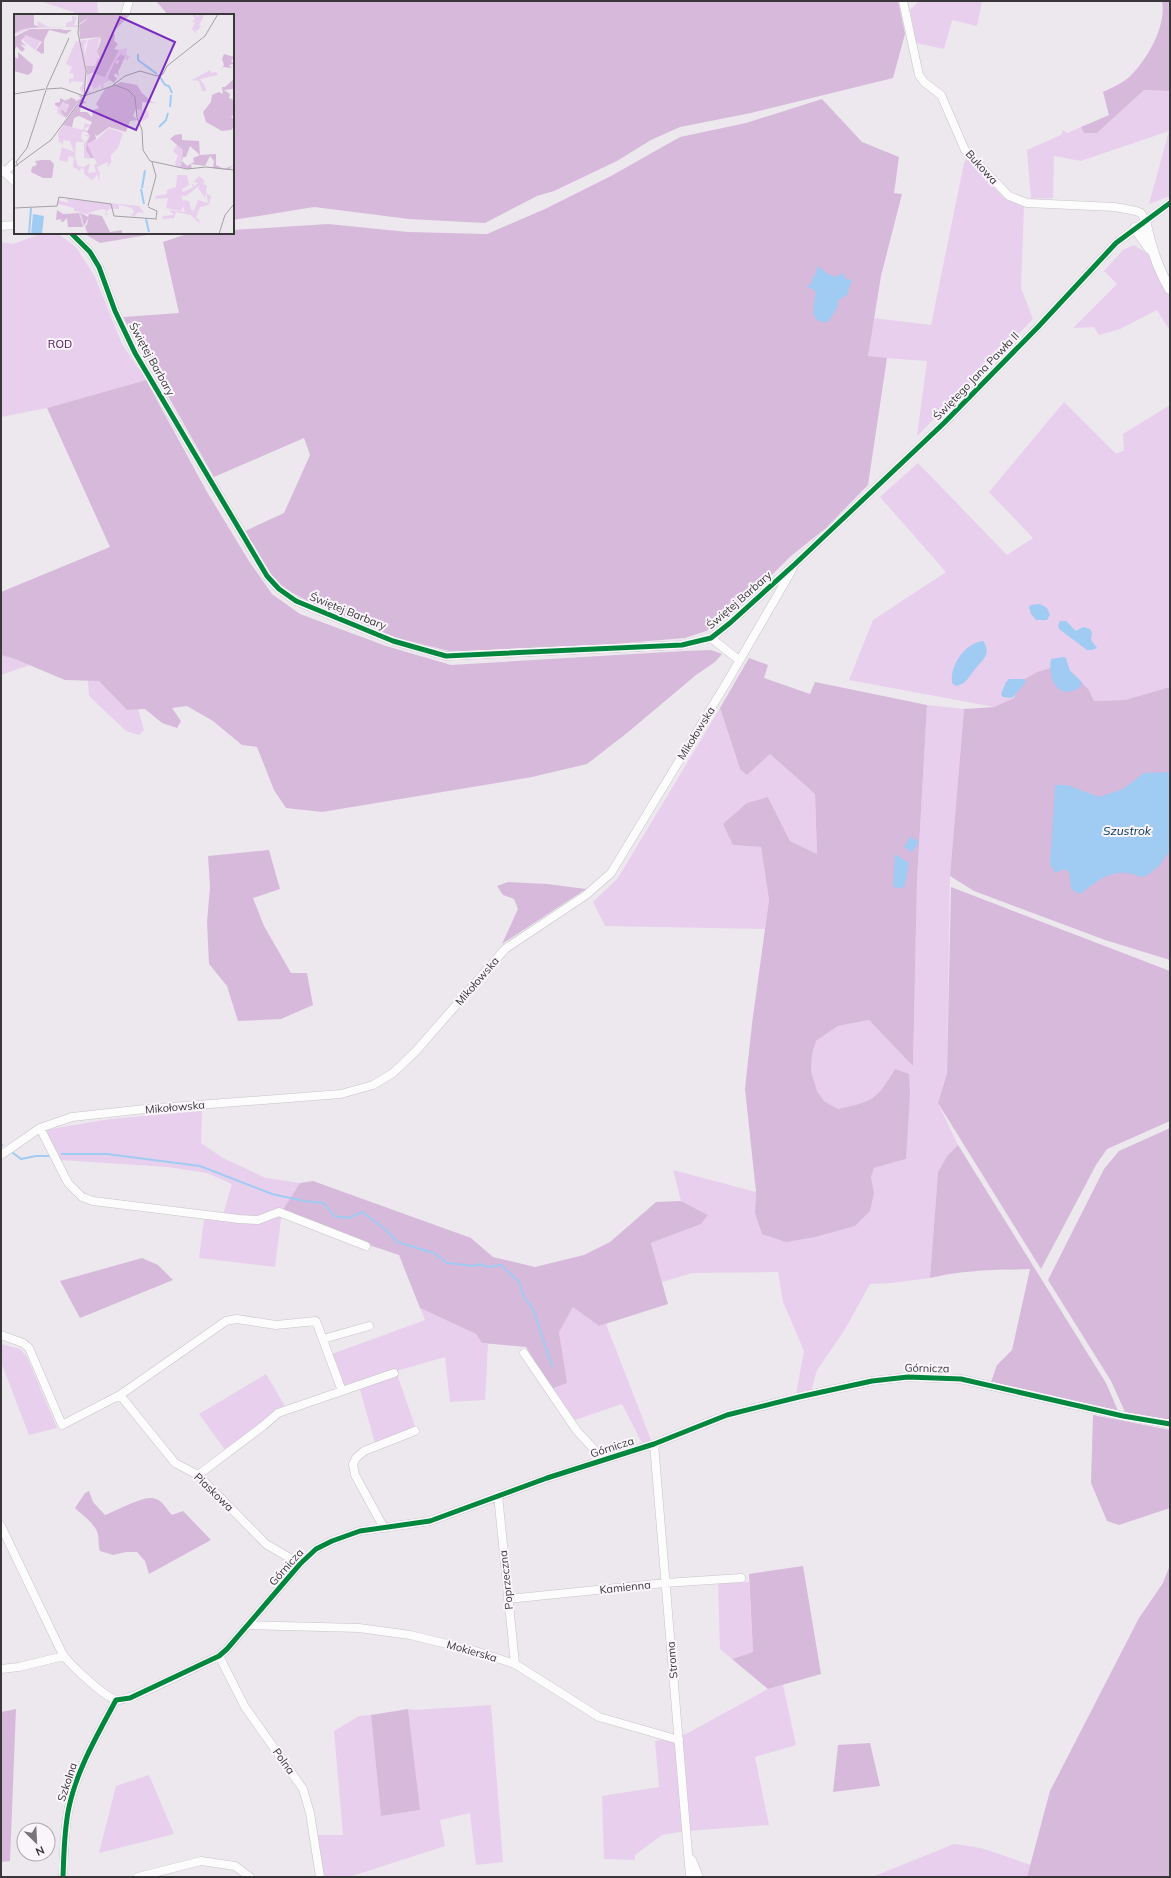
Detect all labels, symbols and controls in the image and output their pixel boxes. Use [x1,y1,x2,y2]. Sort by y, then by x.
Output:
inset map [14,14,234,234]
street label: Bukowa [963,147,1001,187]
street label: Świętej Barbary [126,320,178,398]
street label: Świętego Jana Pawła II [930,329,1022,423]
park label: ROD [48,337,72,351]
street label: Świętej Barbary [704,568,775,632]
street label: Świętej Barbary [308,589,389,633]
street label: Mikołowska [674,704,718,762]
water label: Szustrok [1103,823,1152,838]
street label: Mikołowska [452,954,502,1008]
street label: Mikołowska [145,1097,205,1117]
street label: Górnicza [904,1361,950,1375]
street label: Górnicza [588,1433,636,1461]
street label: Piaskowa [191,1470,237,1514]
street label: Górnicza [266,1546,306,1588]
street label: Poprzeczna [496,1550,516,1610]
street label: Kamienna [599,1577,651,1597]
street label: Mokierska [445,1637,499,1665]
street label: Stroma [663,1641,681,1679]
street label: Polna [270,1745,298,1777]
street label: Szkolna [54,1761,80,1803]
north arrow [16,1822,56,1862]
text: N [33,1843,47,1859]

